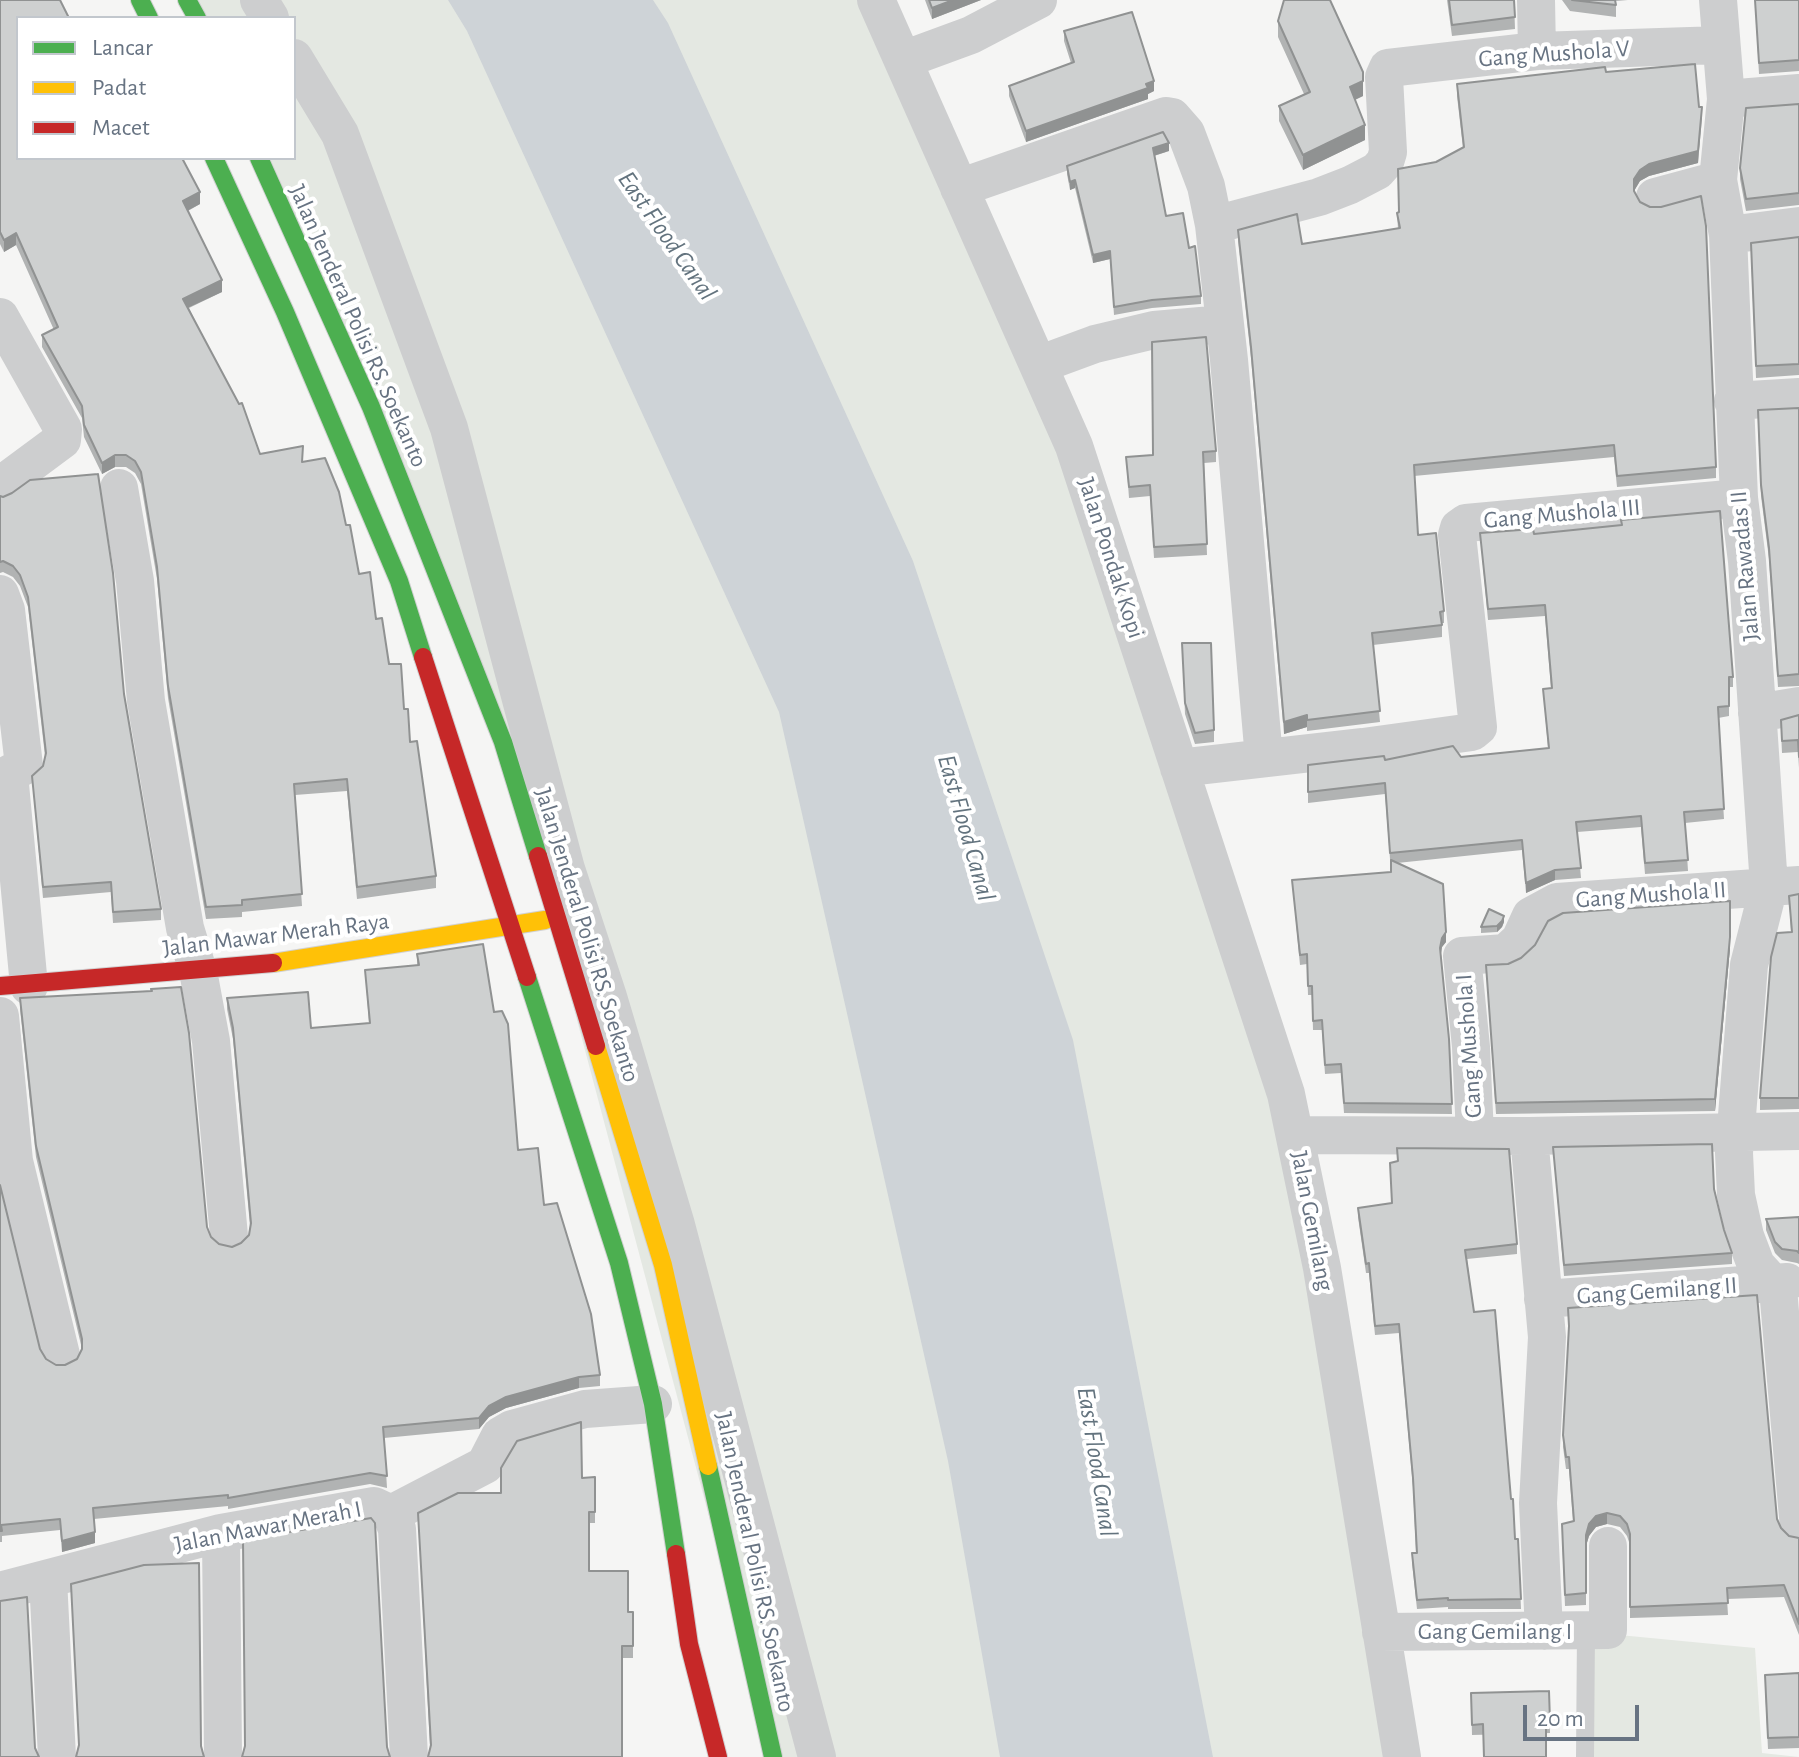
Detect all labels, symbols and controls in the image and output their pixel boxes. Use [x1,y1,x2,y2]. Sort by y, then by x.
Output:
legend [16,16,296,160]
street label: Gang Mushola V [1477,34,1631,74]
text: Lancar [92,36,153,60]
text: Padat [92,76,146,100]
text: Macet [92,116,150,140]
water label: East Flood Canal [611,165,723,307]
street label: Jalan Jenderal Polisi RS. Soekanto [283,180,433,472]
street label: Jalan Pondak Kopi [1071,474,1151,642]
street label: Jalan Rawadas II [1724,490,1766,642]
street label: Gang Mushola III [1482,493,1642,535]
water label: East Flood Canal [930,751,1002,905]
street label: Jalan Jenderal Polisi RS. Soekanto [528,784,646,1086]
street label: Gang Mushola II [1575,875,1727,915]
street label: Jalan Mawar Merah Raya [161,907,391,963]
street label: Gang Mushola I [1450,973,1488,1119]
street label: Jalan Gemilang [1284,1149,1340,1293]
street label: Gang Gemilang II [1576,1271,1738,1311]
water label: East Flood Canal [1070,1385,1124,1539]
street label: Jalan Jenderal Polisi RS. Soekanto [709,1409,801,1715]
street label: Jalan Mawar Merah I [172,1495,364,1559]
street label: Gang Gemilang I [1418,1618,1572,1646]
scale bar [1527,1689,1643,1739]
text: 20 m [1537,1707,1584,1731]

